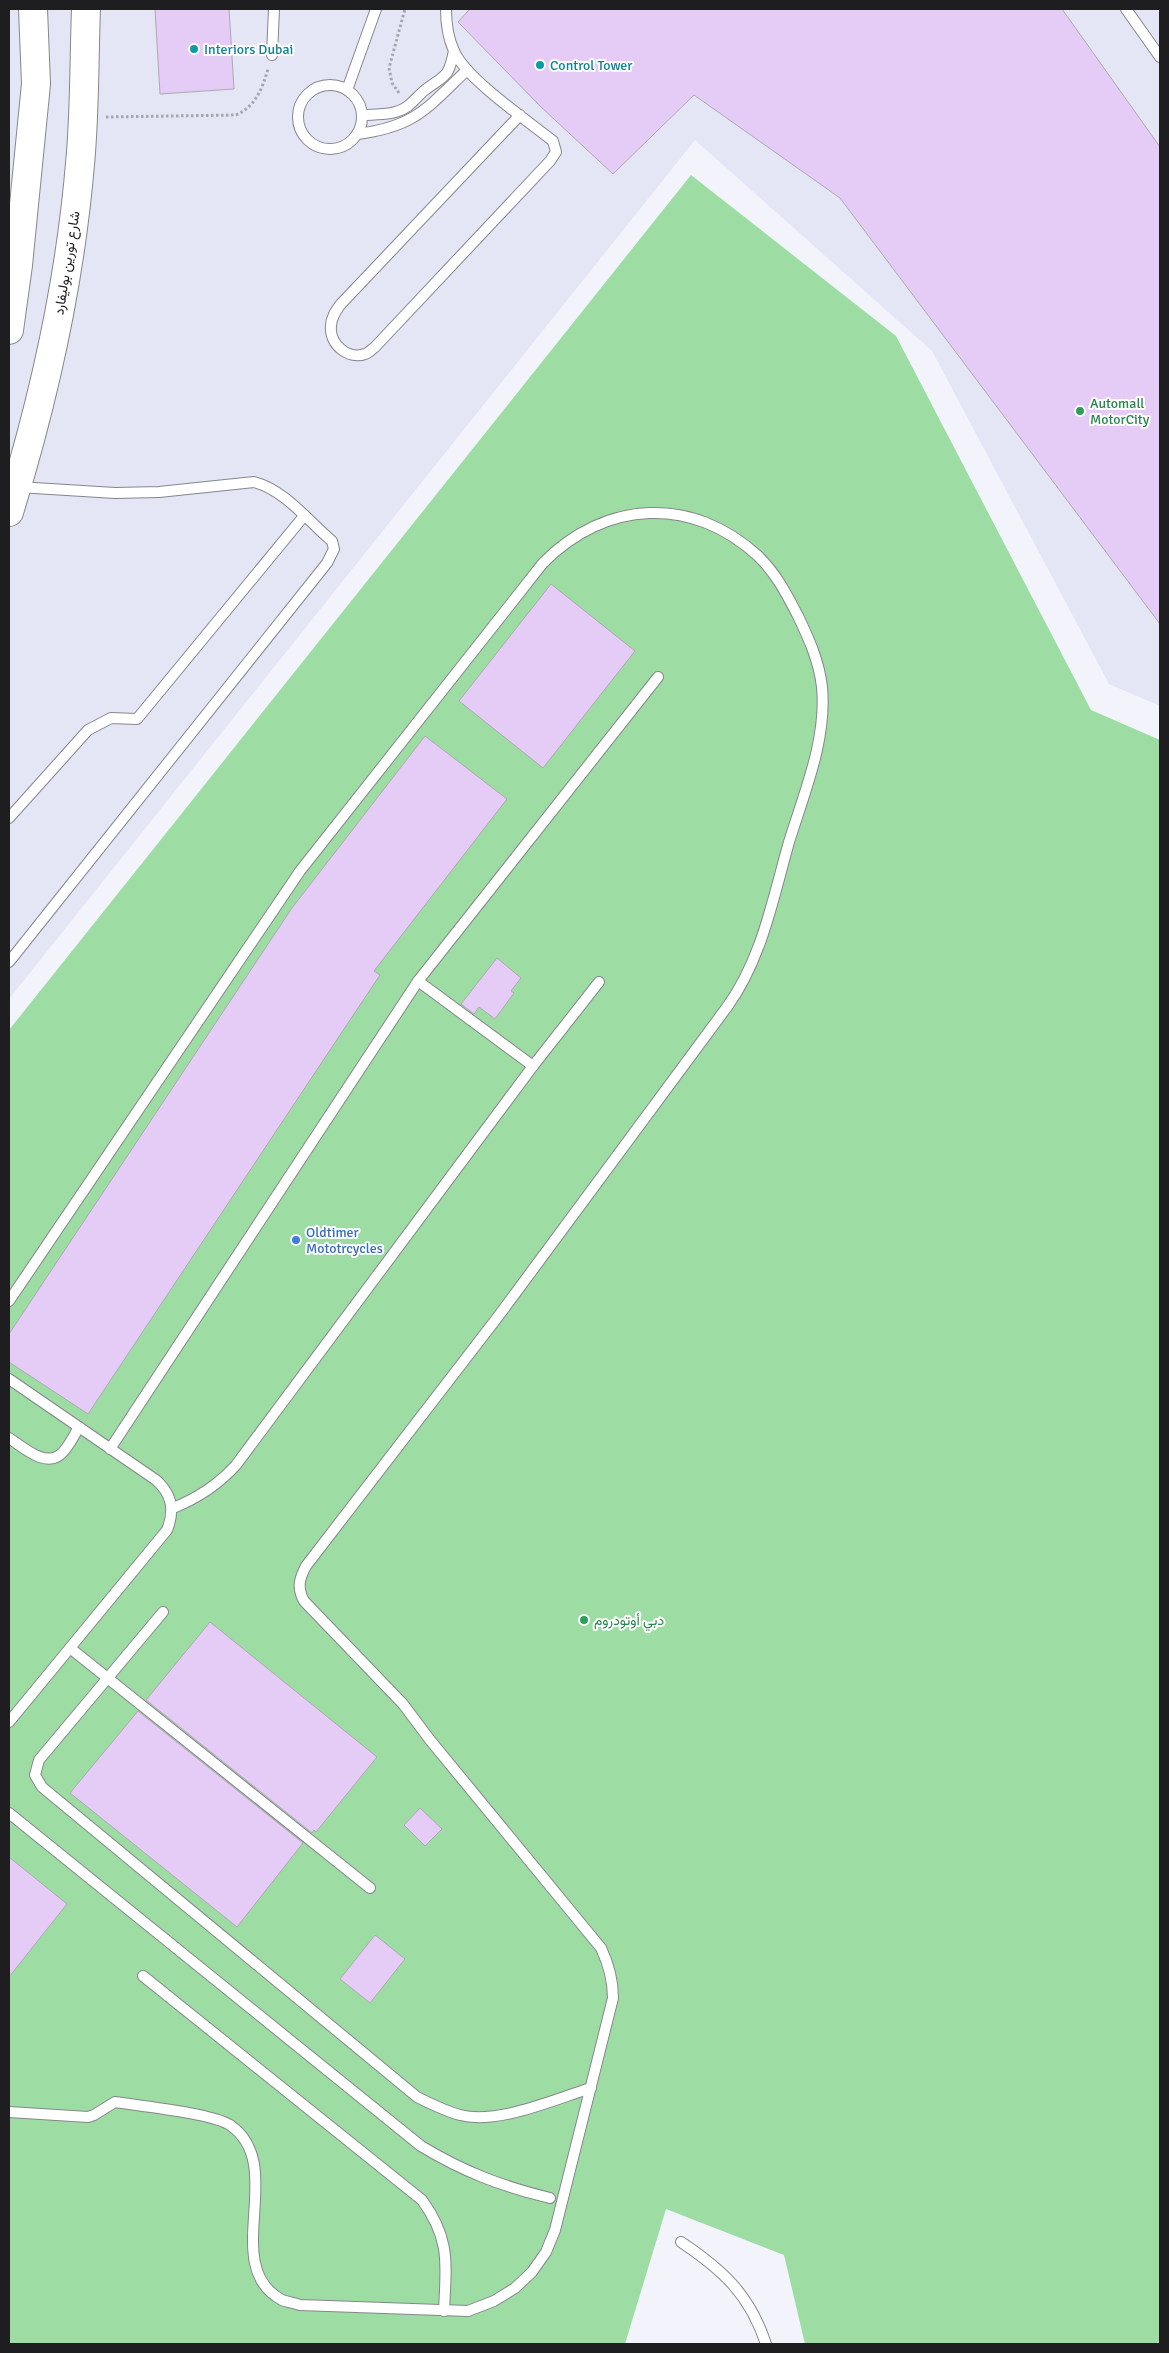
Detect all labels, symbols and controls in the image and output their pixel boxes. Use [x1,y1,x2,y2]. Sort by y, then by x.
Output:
place label: Interiors Dubai [204,41,293,58]
marker: Interiors Dubai [188,43,200,55]
place label: Control Tower [550,57,633,74]
marker: Control Tower [534,59,546,71]
street label: شارع تورين بوليفارد [50,210,86,317]
place label: Automall MotorCity [1090,395,1150,428]
marker: Automall MotorCity [1074,405,1086,417]
place label: Oldtimer Mototrcycles [306,1224,383,1257]
marker: Oldtimer Mototrcycles [290,1234,302,1246]
place label: دبي أوتودروم [594,1612,664,1632]
marker: دبي أوتودروم [578,1614,590,1626]

